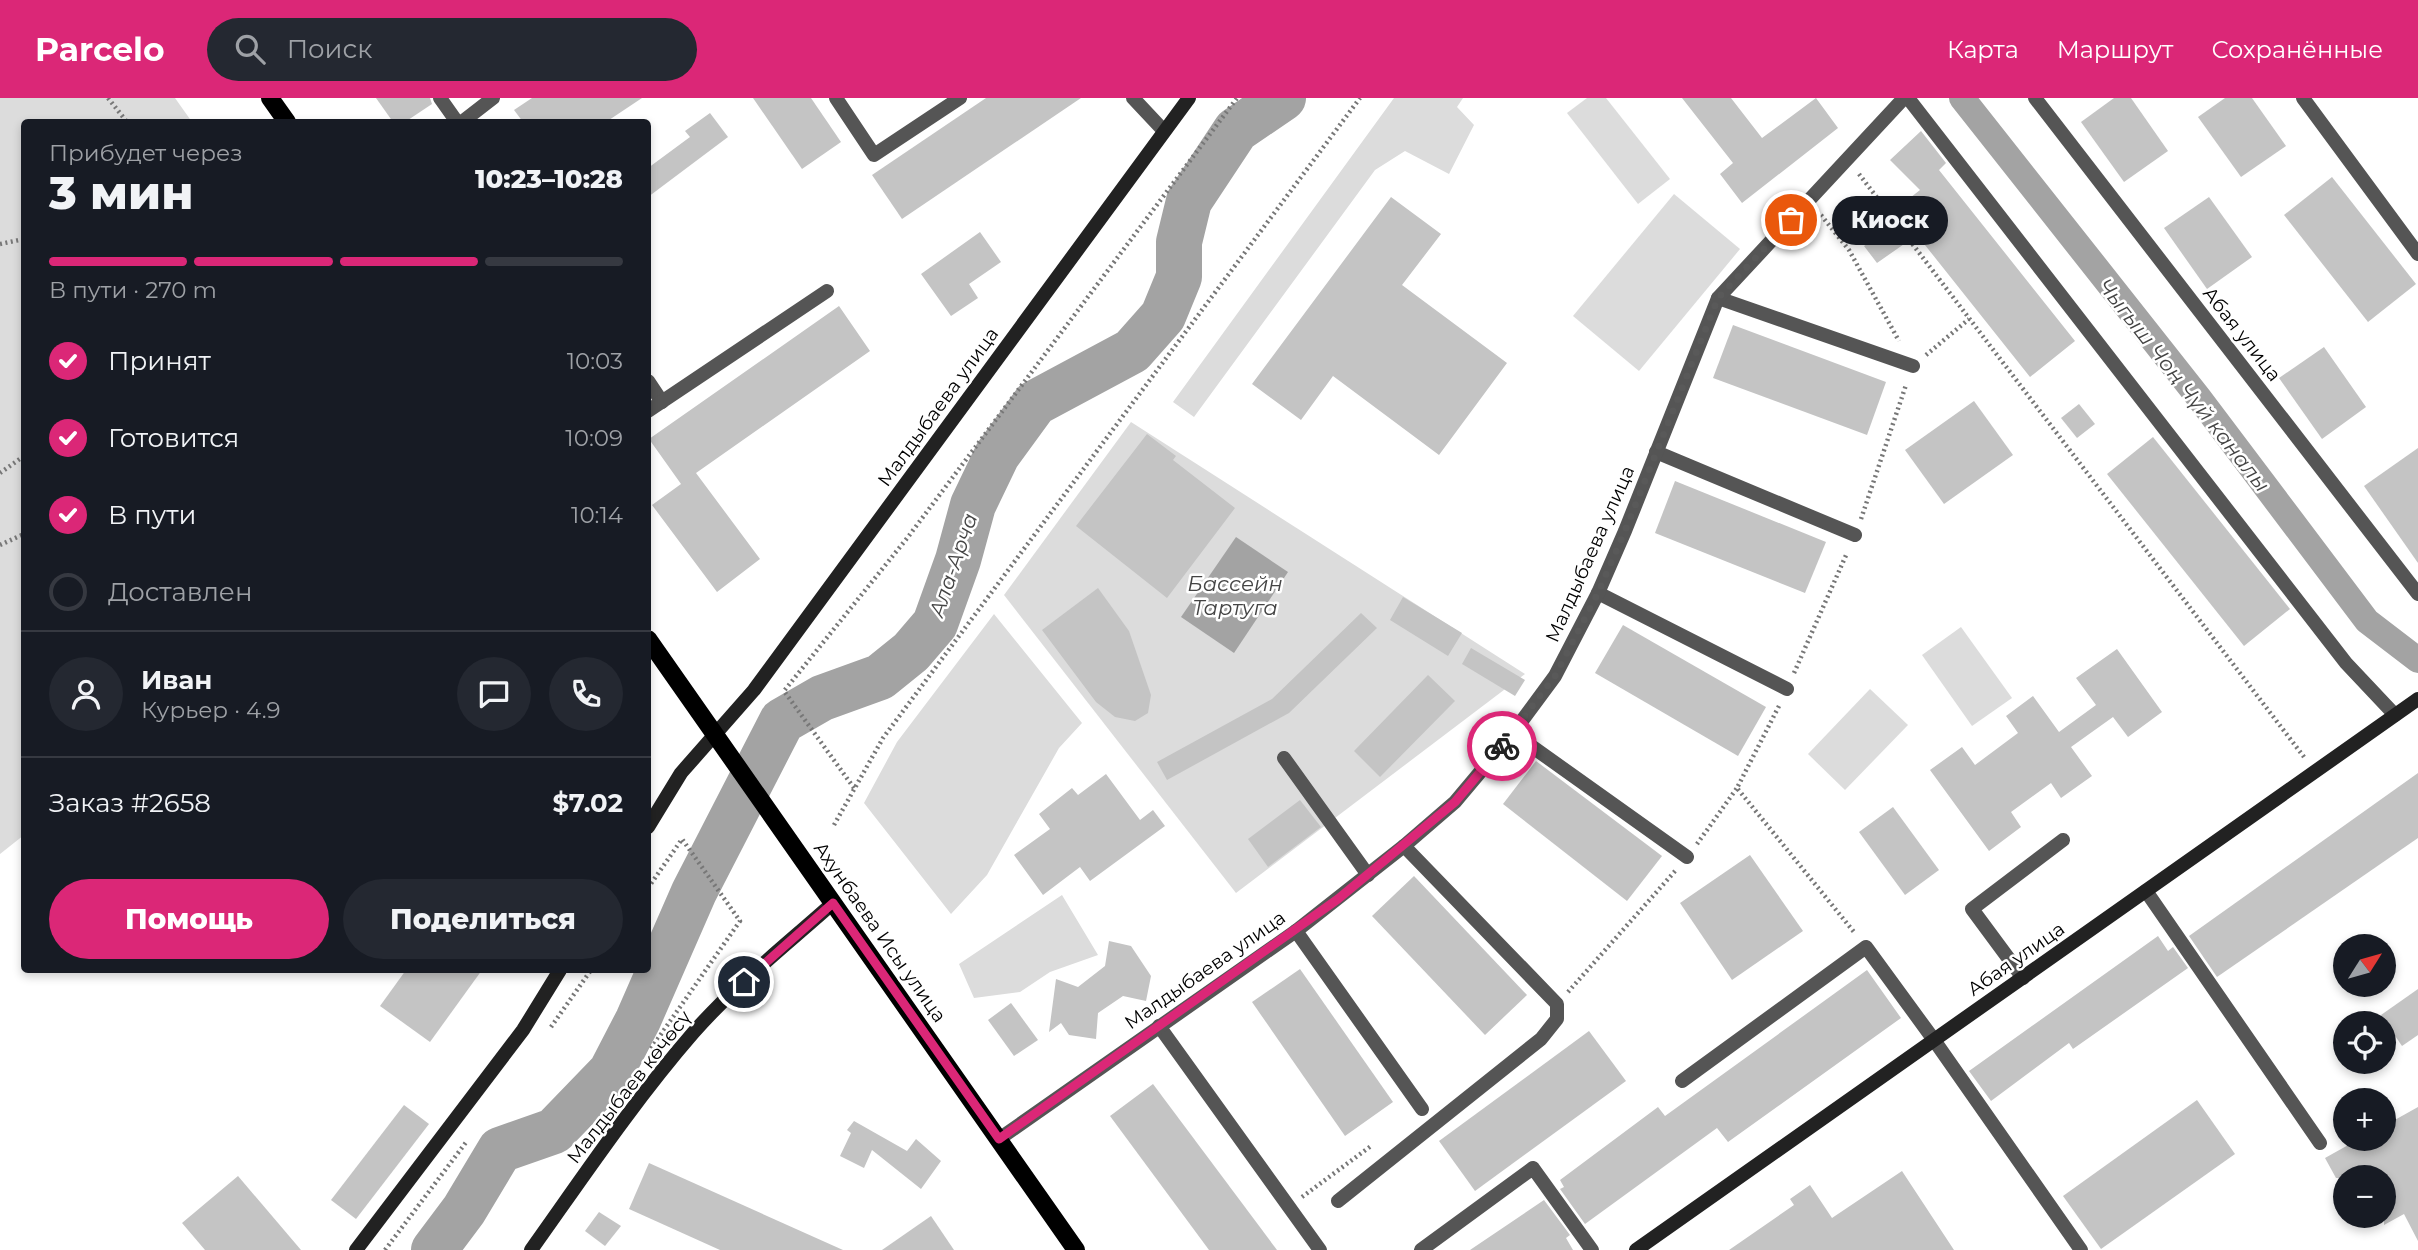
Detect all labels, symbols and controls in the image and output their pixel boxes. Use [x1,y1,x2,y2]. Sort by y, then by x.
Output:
search box [207,18,697,81]
text: Parcelo [35,29,165,69]
icon: search [231,30,269,68]
text: Поиск [287,33,372,65]
text: Карта [1947,35,2019,64]
text: Маршрут [2057,35,2173,64]
text: Сохранённые [2211,35,2383,64]
text: Прибудет через [49,139,243,167]
text: 10:23–10:28 [475,163,623,195]
text: 3 мин [49,164,193,221]
pin [1761,190,1821,250]
callout: Киоск [1833,195,1949,244]
icon: bag [1772,201,1810,239]
text: Киоск [1851,206,1929,234]
water label: Чыгыш Чоң Чүй каналы [2093,273,2275,497]
text: В пути · 270 m [49,276,217,304]
street label: Абая улица [2198,282,2286,386]
street label: Малдыбаева улица [873,323,1003,491]
icon: check [49,342,87,380]
text: Принят [108,345,211,377]
text: 10:03 [567,347,623,375]
icon: check [49,419,87,457]
text: Готовится [108,422,239,454]
text: 10:09 [565,424,623,452]
street label: Малдыбаева улица [1541,462,1639,646]
icon: check [49,496,87,534]
text: В пути [108,499,197,531]
text: 10:14 [571,501,623,529]
water label: Ала-Арча [923,510,982,621]
water label: Бассейн Тартуга [1187,571,1283,620]
text: Доставлен [108,576,253,608]
button: person [49,657,123,731]
button: chat [457,657,531,731]
button: phone [549,657,623,731]
text: Иван [141,664,212,696]
text: Курьер · 4.9 [141,696,281,724]
courier [1467,711,1537,781]
icon: bike [1483,727,1521,765]
text: Заказ #2658 [49,787,211,819]
text: $7.02 [552,787,623,819]
street label: Ахунбаева Исы улица [809,837,951,1027]
button: Помощь [49,879,329,959]
button: Поделиться [343,879,623,959]
street label: Малдыбаева улица [1120,906,1290,1034]
street label: Абая улица [1963,917,2069,1001]
north arrow [2333,934,2396,998]
map controls [2333,934,2396,1228]
pin [714,952,774,1012]
icon: home [725,963,763,1001]
street label: Малдыбаев көчөсү [562,1006,696,1168]
button: locate [2333,1011,2396,1074]
button: + [2333,1088,2396,1151]
button: − [2333,1165,2396,1228]

